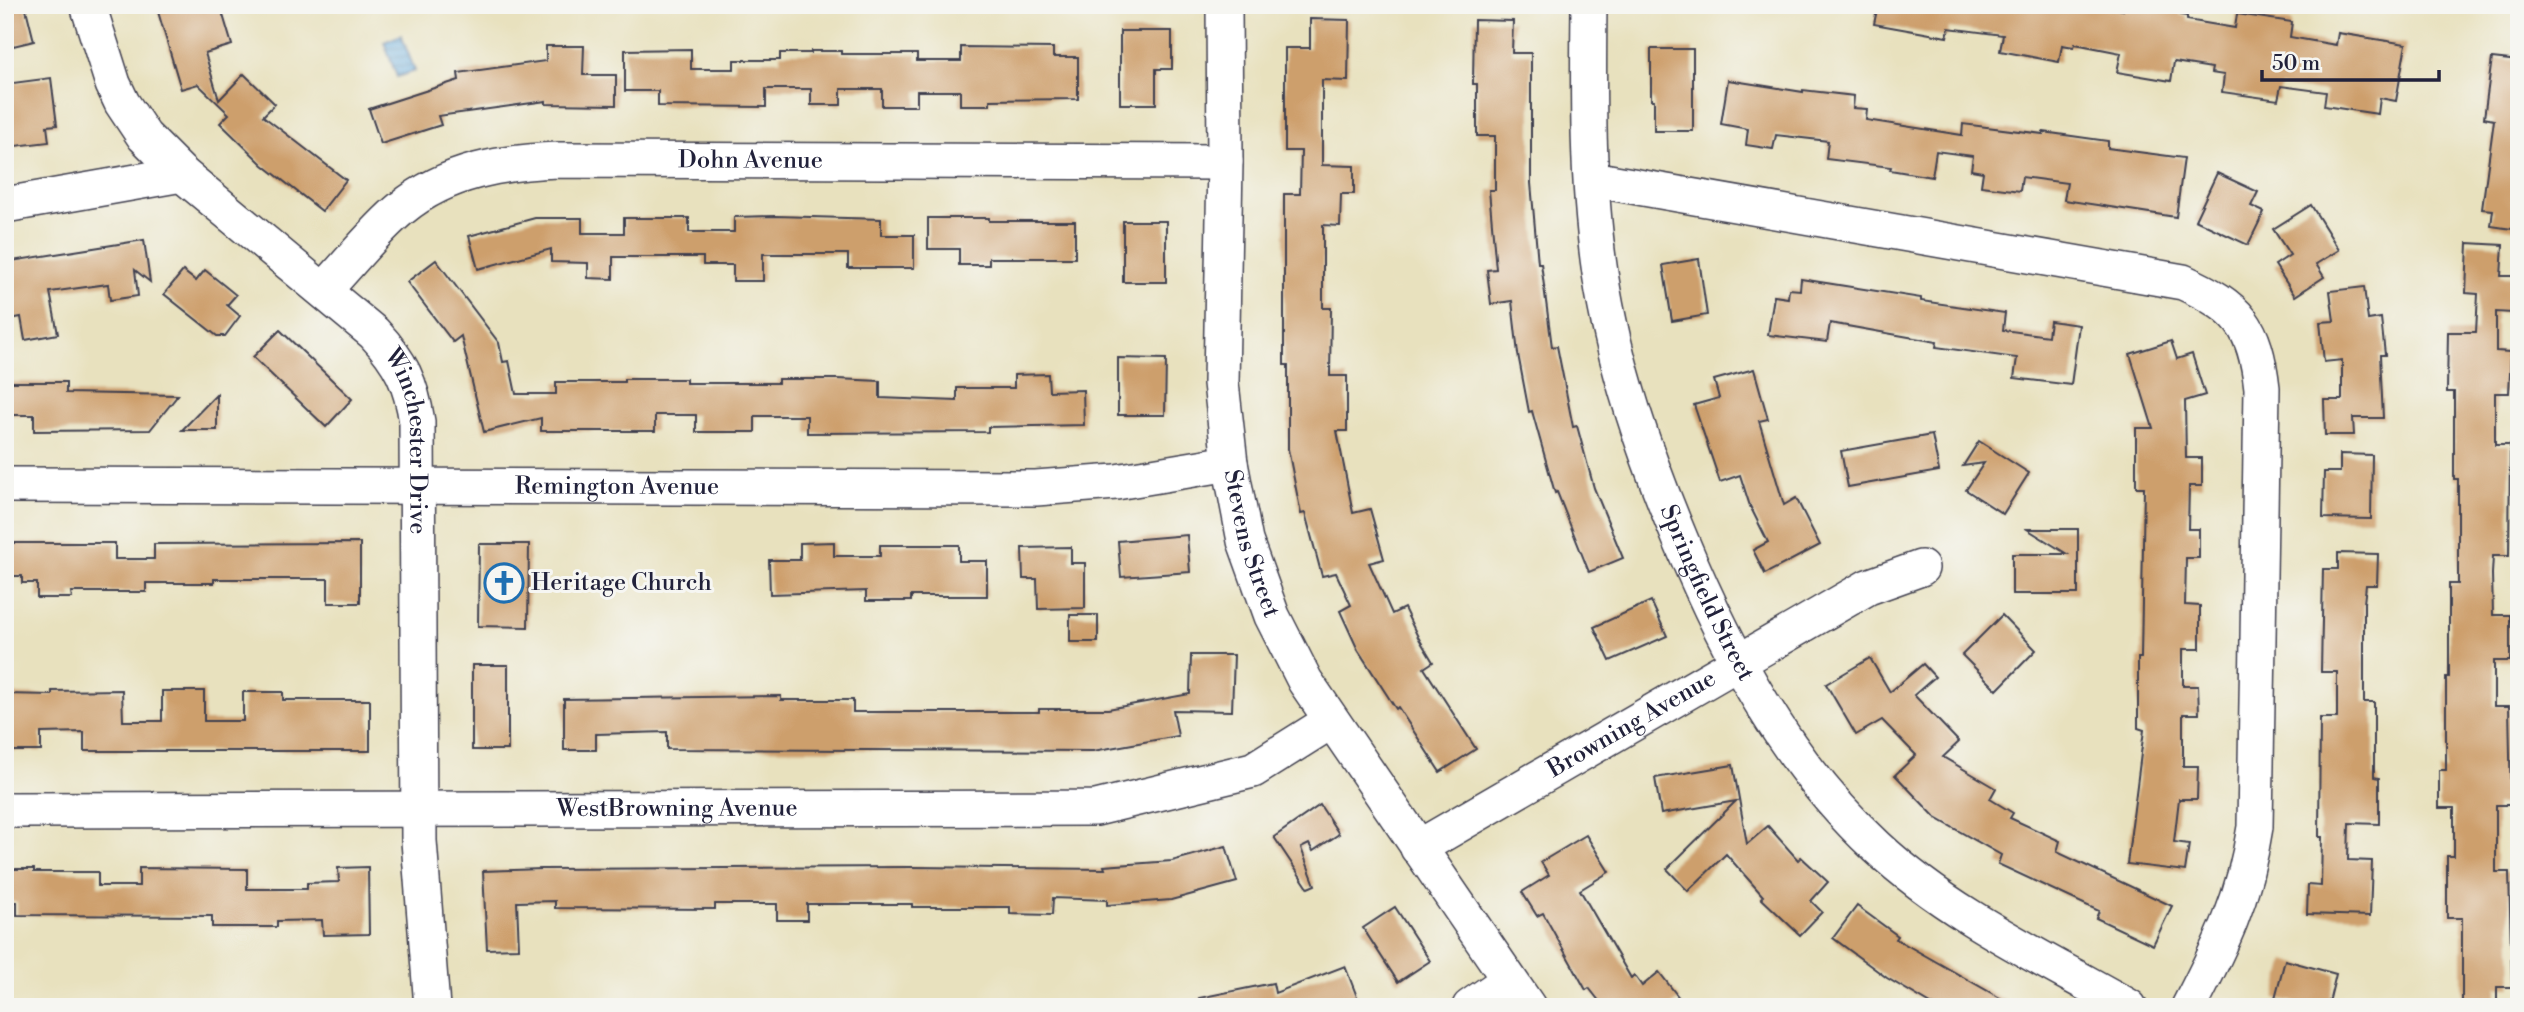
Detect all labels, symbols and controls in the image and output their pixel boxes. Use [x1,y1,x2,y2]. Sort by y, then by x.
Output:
scale bar [2262,38,2438,82]
text: 50 m [2272,51,2320,77]
street label: Dohn Avenue [678,145,823,176]
street label: Winchester Drive [377,342,433,534]
street label: Stevens Street [1217,467,1287,622]
street label: Remington Avenue [515,471,719,502]
street label: Springfield Street [1653,501,1761,687]
church icon: Heritage Church [483,562,525,604]
place label: Heritage Church [531,568,712,598]
street label: Browning Avenue [1541,664,1721,785]
street label: WestBrowning Avenue [555,794,798,824]

